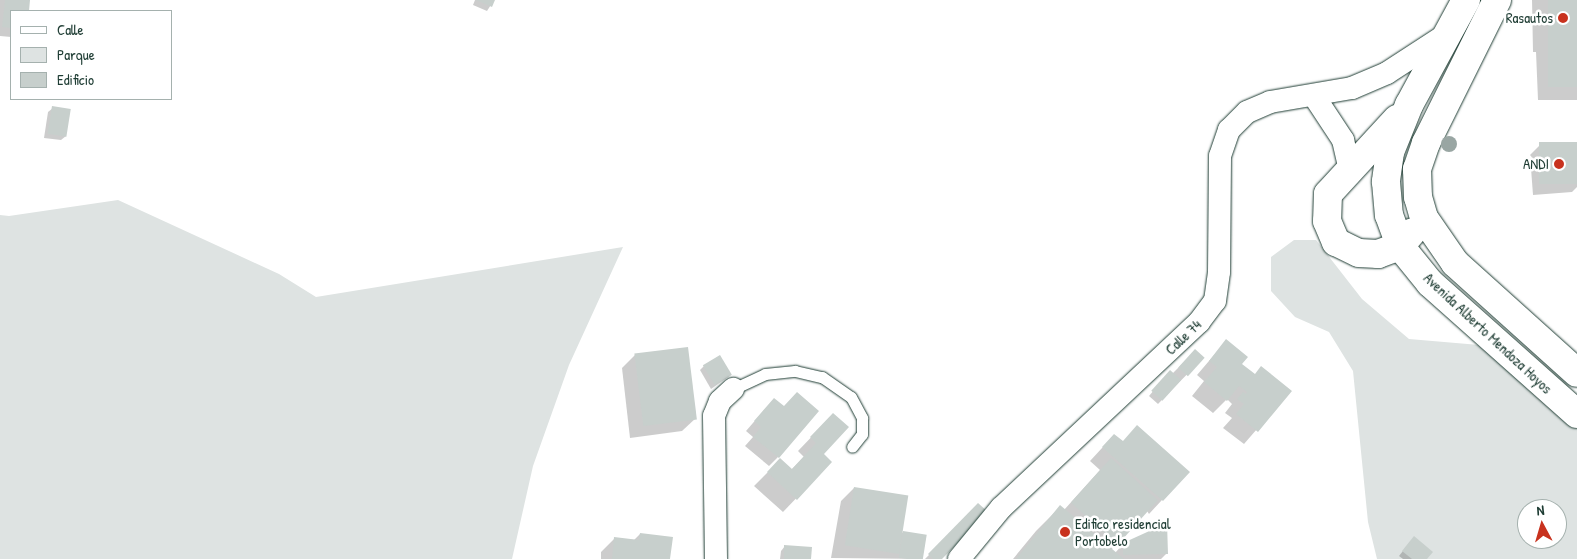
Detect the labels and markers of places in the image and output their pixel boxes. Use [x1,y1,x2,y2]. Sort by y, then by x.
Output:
place label: Rasautos [1506,9,1553,27]
marker: Rasautos [1557,12,1569,24]
place label: ANDI [1523,155,1549,173]
marker: ANDI [1553,158,1565,170]
place label: Edifico residencial Portobelo [1075,514,1171,549]
marker: Edifico residencial Portobelo [1059,526,1071,538]

